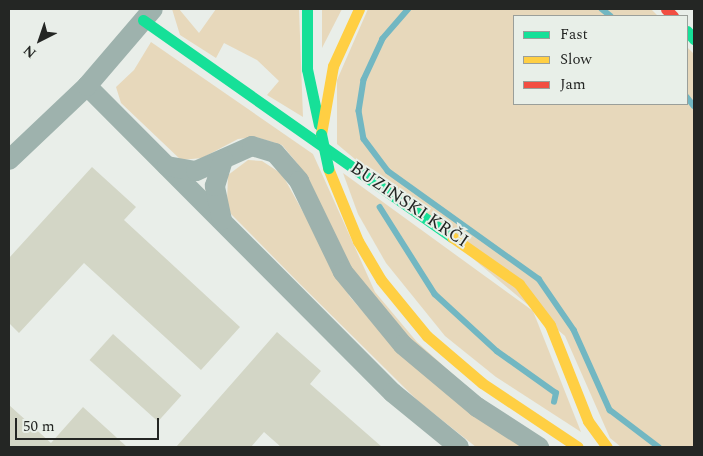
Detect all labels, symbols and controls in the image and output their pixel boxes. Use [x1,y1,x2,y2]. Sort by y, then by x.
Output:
north arrow [15,15,65,65]
legend [513,15,688,105]
text: Fast [560,23,588,46]
text: N [19,40,41,63]
text: Slow [560,48,592,71]
text: Jam [560,73,586,96]
street label: BUZINSKI KRČI [346,158,472,252]
scale bar [18,408,161,440]
text: 50 m [23,415,55,438]

